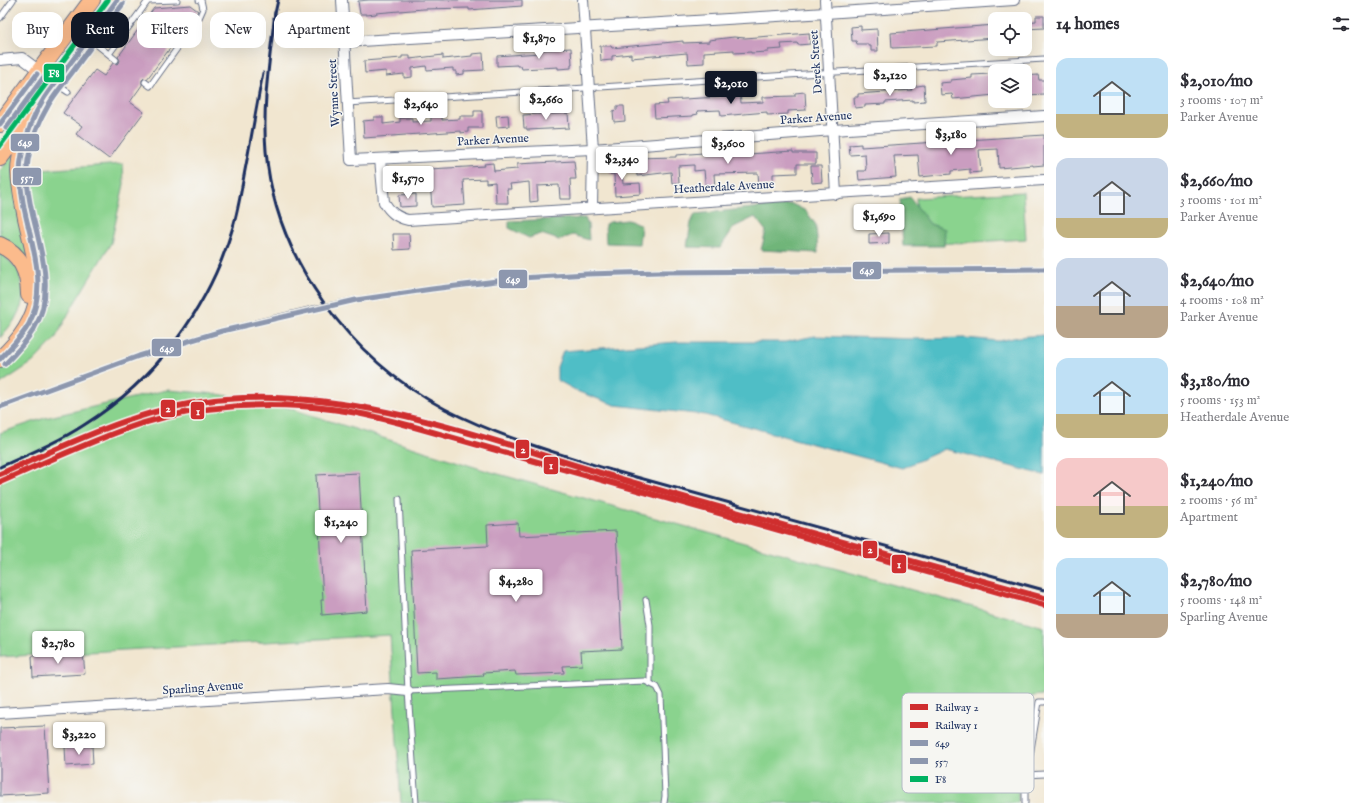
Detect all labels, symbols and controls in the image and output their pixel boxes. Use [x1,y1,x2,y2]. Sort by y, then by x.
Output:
chip: Buy [12,12,63,48]
chip: Rent [71,12,129,48]
chip: Filters [137,12,202,48]
chip: New [210,12,266,48]
chip: Apartment [274,12,364,48]
map controls [988,12,1032,108]
button: locate [988,12,1032,56]
icon: filters [1330,13,1352,35]
text: 14 homes [1056,14,1119,35]
pin: $1,870 [506,26,572,60]
text: $1,870 [522,30,556,47]
street label: Derek Street [806,30,826,94]
street label: Wynne Street [325,59,343,127]
line badge: F8 [43,63,65,83]
pin: $2,120 [857,63,923,97]
button: layers [988,64,1032,108]
text: F8 [48,67,60,81]
text: $2,120 [873,67,907,84]
pin: $2,010 [698,71,764,105]
text: $2,010/mo [1180,71,1253,92]
icon: home [1088,74,1136,122]
text: $2,010 [714,75,748,92]
pin: $2,660 [513,87,579,121]
text: $2,660 [529,91,563,108]
pin: $2,640 [388,92,454,126]
text: 3 rooms · 107 m² [1180,92,1263,109]
text: $2,640 [403,96,439,113]
street label: Parker Avenue [780,108,853,128]
text: Parker Avenue [1180,109,1258,126]
pin: $3,180 [918,122,984,156]
text: $3,180 [935,126,967,143]
street label: Parker Avenue [457,131,530,149]
pin: $3,600 [695,131,761,165]
line badge: 649 [10,133,40,152]
text: $3,600 [711,135,745,152]
text: 649 [18,136,33,150]
pin: $2,340 [589,147,655,181]
text: $2,340 [605,151,639,168]
pin: $1,570 [375,166,441,200]
line badge: 557 [12,167,42,186]
text: $1,570 [392,170,424,187]
text: 557 [20,171,34,185]
text: $2,660/mo [1180,171,1253,192]
icon: home [1088,174,1136,222]
street label: Heatherdale Avenue [673,177,775,197]
text: 3 rooms · 101 m² [1180,192,1262,209]
pin: $1,690 [846,204,912,238]
text: $1,690 [862,208,896,225]
text: Parker Avenue [1180,209,1258,226]
line badge: 649 [852,261,882,280]
text: 649 [860,264,875,278]
line badge: 649 [498,269,528,289]
text: $2,640/mo [1180,271,1254,292]
text: 649 [506,273,521,287]
icon: home [1088,274,1136,322]
text: 4 rooms · 108 m² [1180,292,1264,309]
text: Parker Avenue [1180,309,1258,326]
line badge: 649 [151,338,182,357]
text: 649 [160,342,175,356]
text: $3,180/mo [1180,371,1250,392]
icon: home [1088,374,1136,422]
text: 5 rooms · 153 m² [1180,392,1260,409]
line badge: 2 [160,399,176,418]
line badge: 1 [190,401,205,420]
text: 2 [165,402,171,416]
text: 1 [196,405,200,419]
text: Heatherdale Avenue [1180,409,1289,426]
line badge: 2 [515,439,530,459]
text: 2 [520,443,526,457]
line badge: 1 [543,456,559,475]
text: 1 [549,459,553,473]
text: $1,240/mo [1180,471,1253,492]
icon: home [1088,474,1136,522]
text: 2 rooms · 56 m² [1180,492,1258,509]
text: Apartment [1180,509,1238,526]
pin: $1,240 [308,510,374,544]
text: $1,240 [324,514,358,531]
line badge: 2 [862,540,878,559]
text: 2 [867,543,873,557]
line badge: 1 [891,554,907,574]
text: 1 [897,558,901,572]
pin: $4,280 [483,569,549,603]
text: $2,780/mo [1180,571,1252,592]
text: $4,280 [499,573,533,590]
icon: home [1088,574,1136,622]
text: 5 rooms · 148 m² [1180,592,1262,609]
text: Sparling Avenue [1180,609,1268,626]
pin: $2,780 [25,631,91,665]
text: $2,780 [41,635,75,652]
street label: Sparling Avenue [162,678,244,699]
legend [902,693,1034,793]
text: Railway 2 [935,701,979,715]
text: Railway 1 [935,719,978,733]
pin: $3,220 [46,722,112,756]
text: $3,220 [62,726,96,743]
text: 649 [935,737,950,751]
text: 557 [935,755,948,769]
text: F8 [935,773,946,787]

